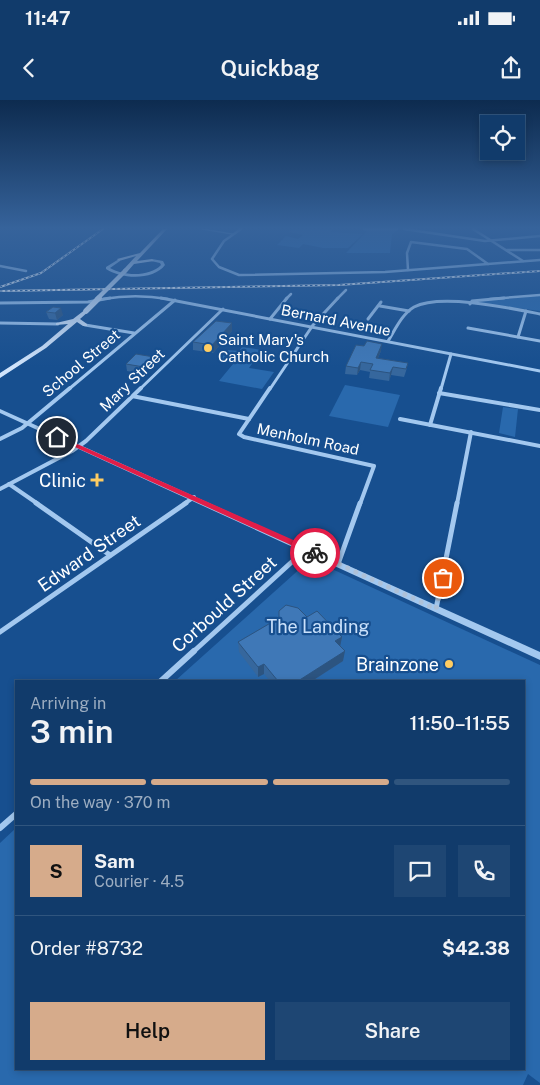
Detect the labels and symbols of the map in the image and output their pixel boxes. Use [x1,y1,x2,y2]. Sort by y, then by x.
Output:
street label: Bernard Avenue [280,301,392,339]
street label: School Street [39,326,123,400]
place label: Saint Mary's Catholic Church [218,331,329,365]
marker: Saint Mary's Catholic Church [202,342,214,354]
street label: Mary Street [96,345,168,415]
pin [36,416,78,458]
street label: Menholm Road [255,420,361,458]
place label: Clinic [39,470,86,491]
marker: Clinic [90,473,104,487]
street label: Edward Street [34,510,144,596]
courier [290,528,340,578]
street label: Corbould Street [167,551,281,657]
pin [422,557,464,599]
park label: The Landing [267,616,369,637]
place label: Brainzone [356,654,439,675]
marker: Brainzone [443,658,455,670]

